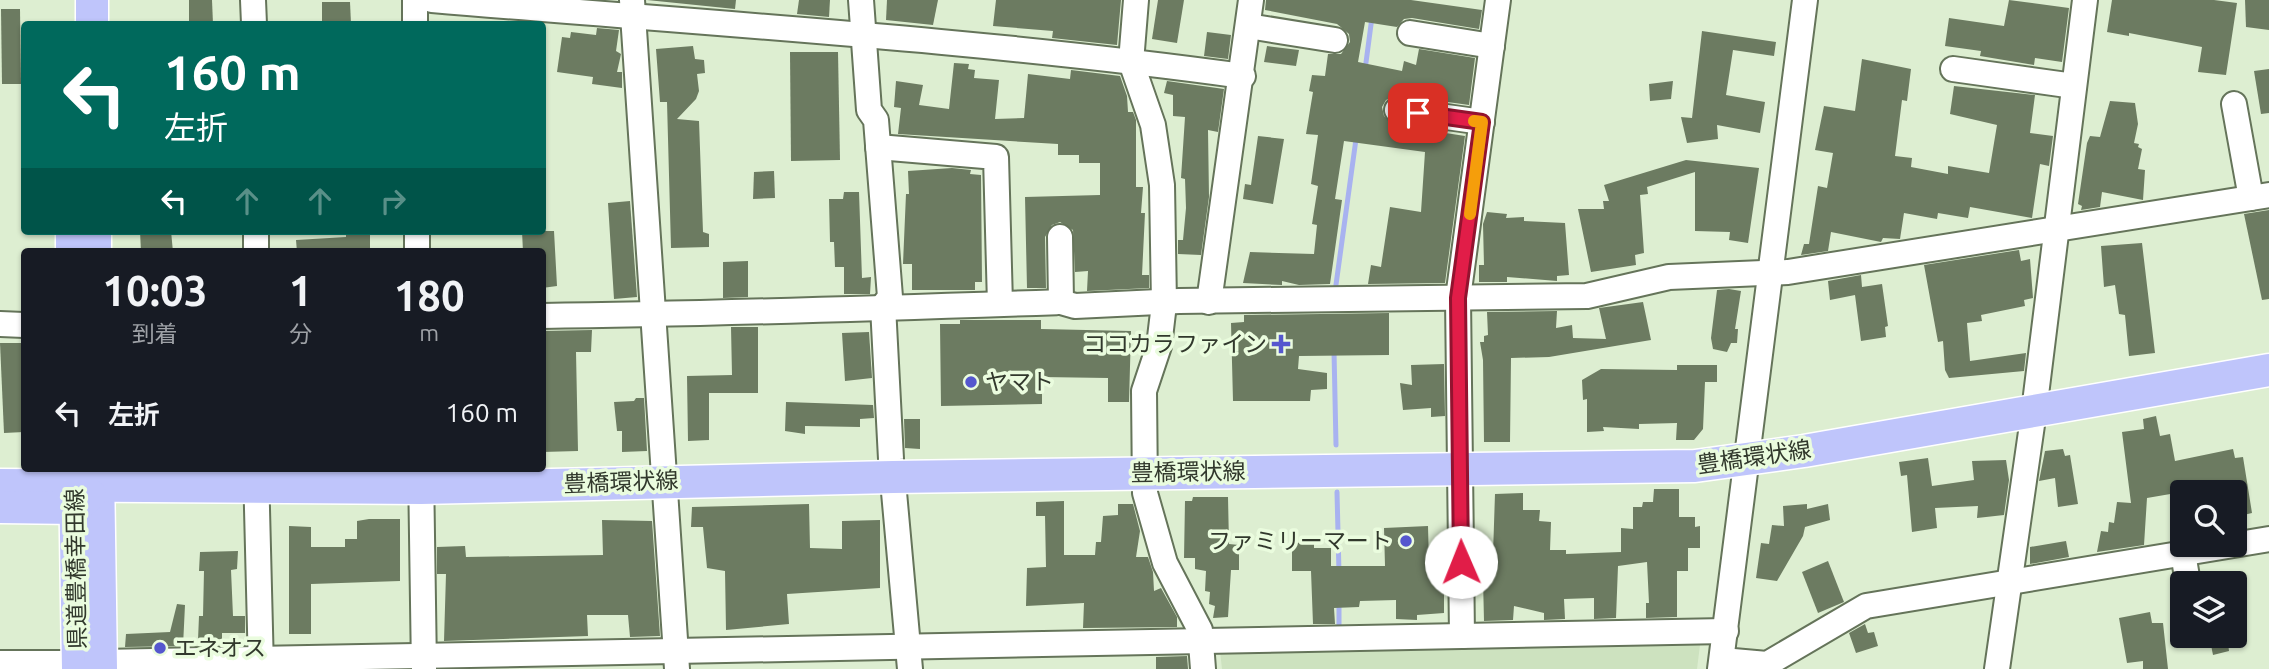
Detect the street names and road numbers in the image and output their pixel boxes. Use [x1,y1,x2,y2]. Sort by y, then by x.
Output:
street label: 豊橋環状線 [1695,436,1813,477]
street label: 豊橋環状線 [1130,458,1246,485]
street label: 豊橋環状線 [563,467,679,496]
street label: 県道豊橋幸田線 [62,488,89,650]

